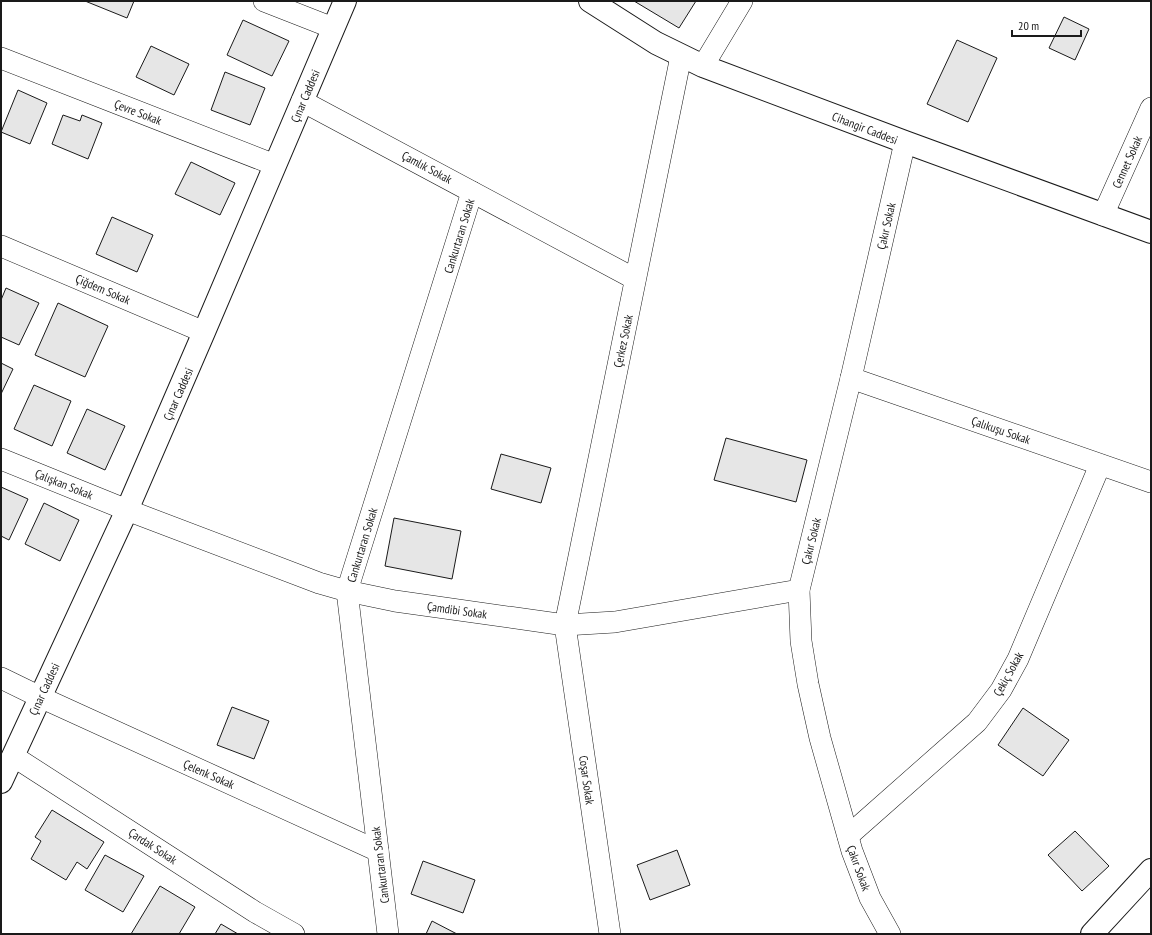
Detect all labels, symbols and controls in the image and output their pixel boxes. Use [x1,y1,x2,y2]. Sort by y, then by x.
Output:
scale bar [1012,12,1081,38]
text: 20 m [1018,18,1039,33]
street label: Çınar Caddesi [287,67,323,125]
street label: Çevre Sokak [112,96,164,128]
street label: Cihangir Caddesi [830,109,900,147]
street label: Cennet Sokak [1109,133,1145,191]
street label: Çamlık Sokak [399,148,455,187]
street label: Cankurtaran Sokak [441,197,478,275]
street label: Çakır Sokak [873,201,899,251]
street label: Çiğdem Sokak [73,271,133,307]
street label: Çerkez Sokak [610,313,636,369]
street label: Çınar Caddesi [160,365,196,423]
street label: Çalıkuşu Sokak [969,413,1033,447]
street label: Çalışkan Sokak [33,466,96,503]
street label: Cankurtaran Sokak [344,506,381,584]
street label: Çakır Sokak [798,516,824,566]
street label: Çamdibi Sokak [426,598,488,622]
street label: Çekiç Sokak [990,649,1026,699]
street label: Çınar Caddesi [25,660,63,718]
street label: Coşar Sokak [576,754,598,806]
street label: Çelenk Sokak [181,756,237,792]
street label: Çardak Sokak [126,825,180,867]
street label: Cankurtaran Sokak [368,825,392,904]
street label: Çakır Sokak [844,843,874,893]

